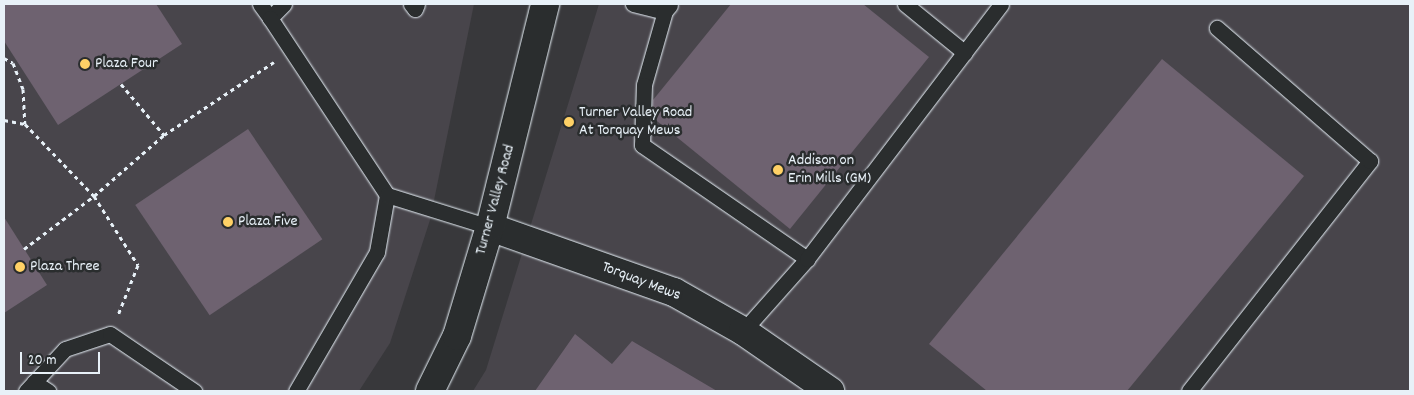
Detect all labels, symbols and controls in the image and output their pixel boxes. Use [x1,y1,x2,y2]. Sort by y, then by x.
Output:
place label: Plaza Four [95,54,158,74]
marker: Plaza Four [79,58,91,70]
place label: Turner Valley Road At Torquay Mews [579,103,692,141]
marker: Turner Valley Road At Torquay Mews [563,116,575,128]
street label: Turner Valley Road [472,143,520,257]
place label: Addison on Erin Mills (GM) [788,151,871,189]
marker: Addison on Erin Mills (GM) [772,164,784,176]
place label: Plaza Five [238,212,298,232]
marker: Plaza Five [222,216,234,228]
place label: Plaza Three [30,257,100,277]
street label: Torquay Mews [599,258,683,306]
marker: Plaza Three [14,261,26,273]
scale bar [22,342,102,374]
text: 20 m [28,350,56,372]

